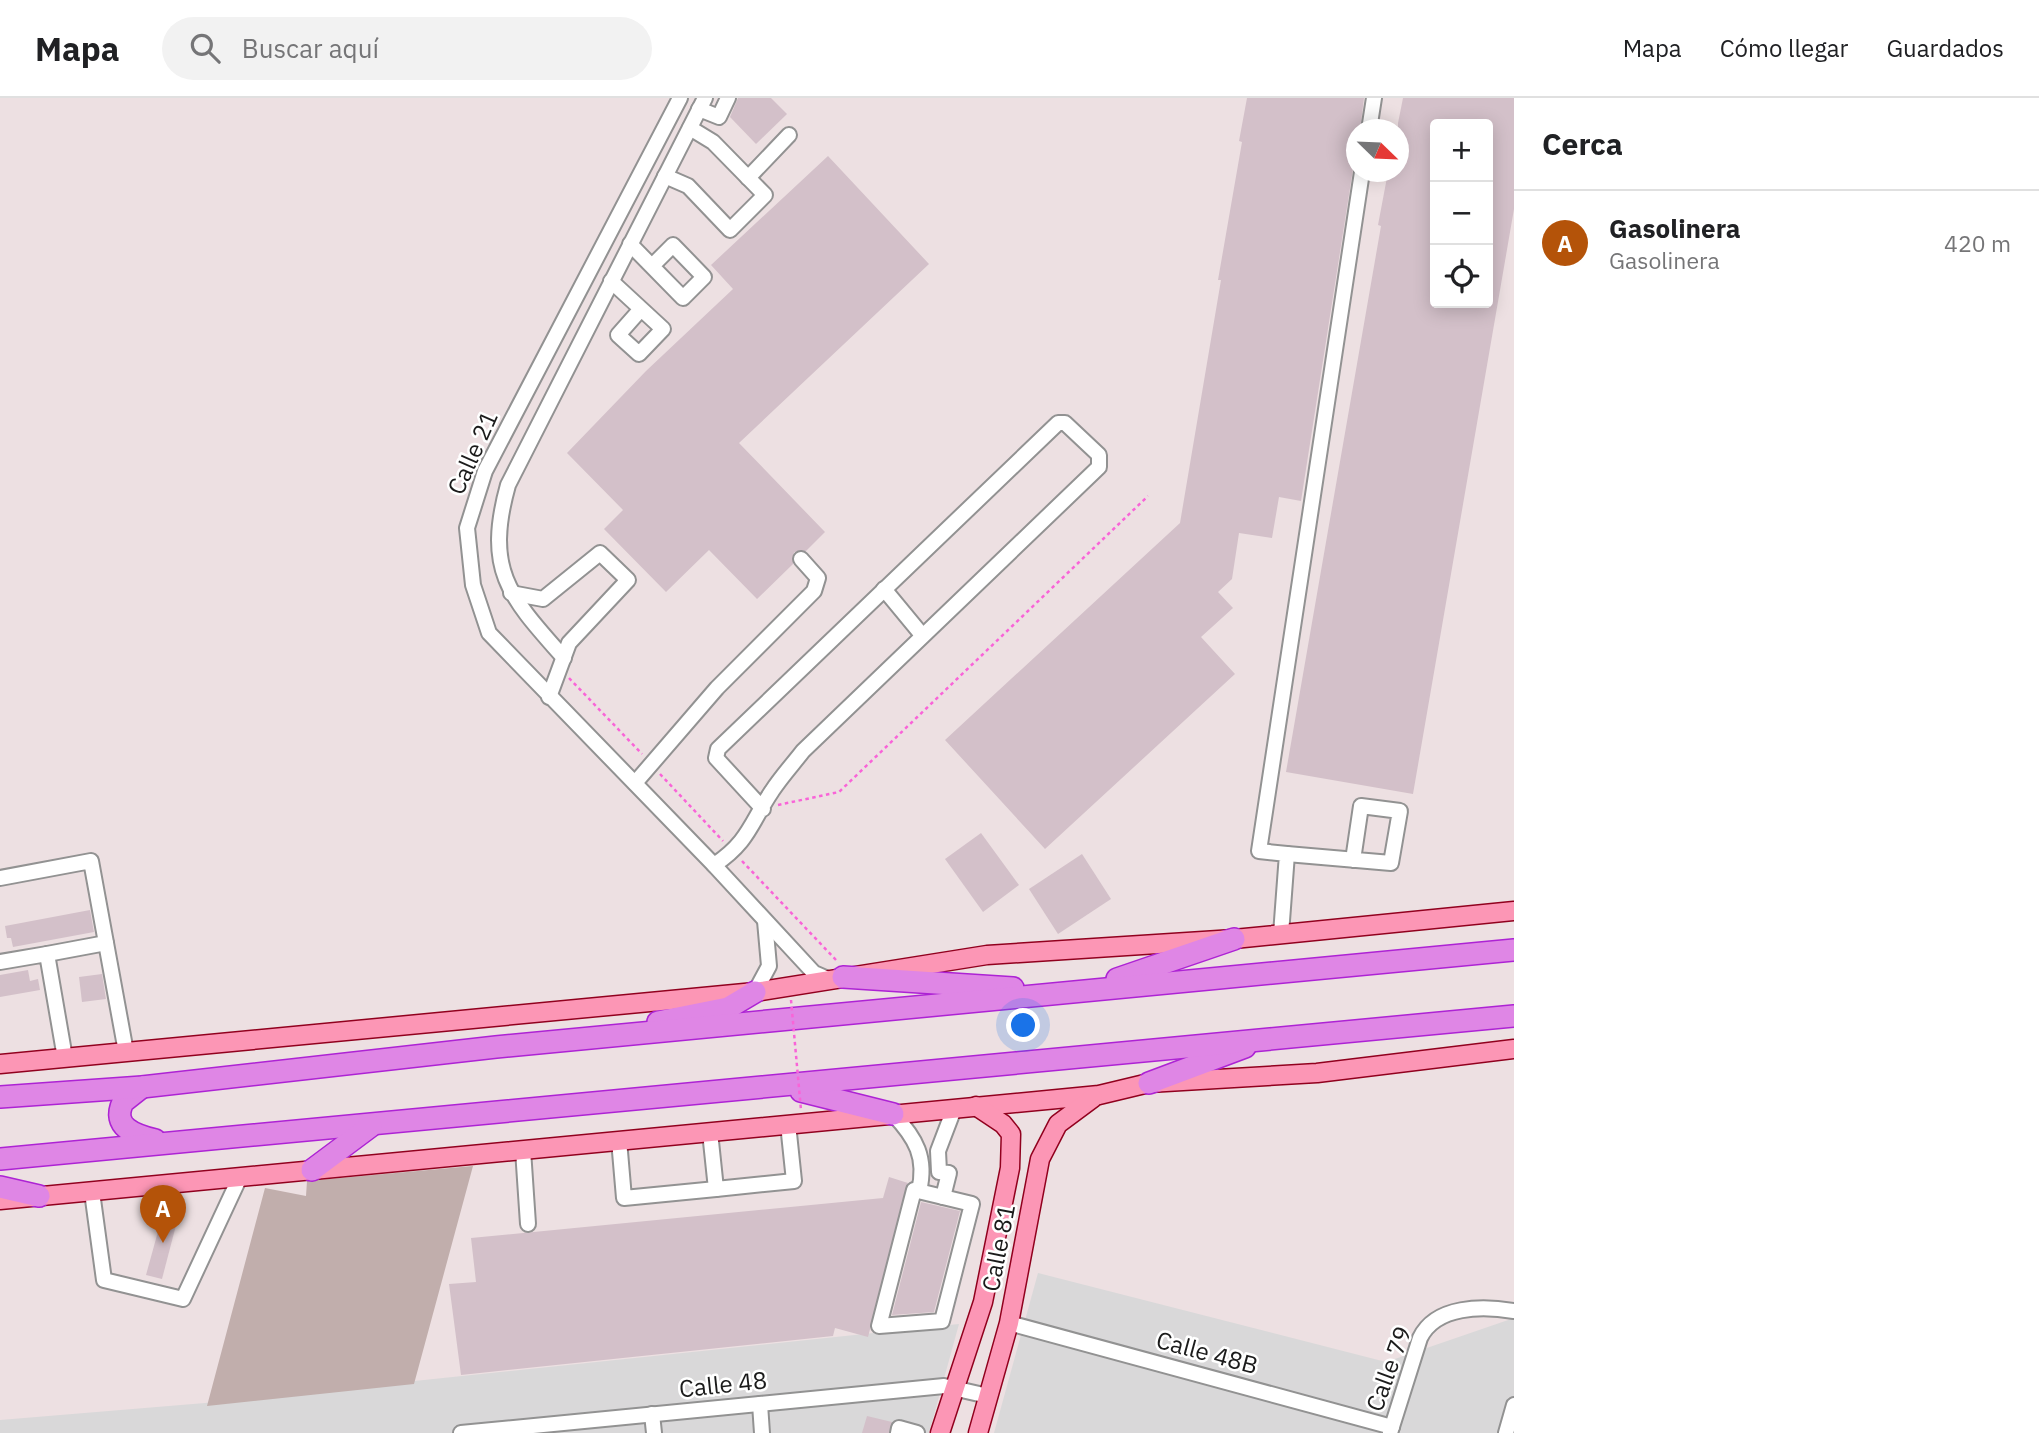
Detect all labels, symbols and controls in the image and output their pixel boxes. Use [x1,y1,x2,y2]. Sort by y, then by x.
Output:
search box [162,17,652,80]
text: Mapa [35,27,120,70]
icon: search [186,29,224,67]
text: Buscar aquí [242,31,379,65]
text: Mapa [1623,32,1682,64]
text: Cómo llegar [1720,32,1848,64]
text: Guardados [1886,32,2004,64]
north arrow [1346,119,1409,182]
map controls [1430,119,1493,308]
button: + [1430,119,1493,182]
text: Cerca [1542,124,1623,163]
button: − [1430,182,1493,245]
text: Gasolinera [1609,211,1741,245]
text: A [1557,228,1573,258]
text: 420 m [1944,228,2011,258]
button: locate [1430,245,1493,308]
text: Gasolinera [1609,245,1720,275]
street label: Calle 21 [440,406,505,499]
your location [1006,1008,1040,1042]
pin: A [140,1185,186,1243]
street label: Calle 81 [974,1201,1022,1294]
street label: Calle 79 [1358,1322,1418,1416]
street label: Calle 48B [1153,1323,1262,1381]
street label: Calle 48 [677,1363,768,1405]

